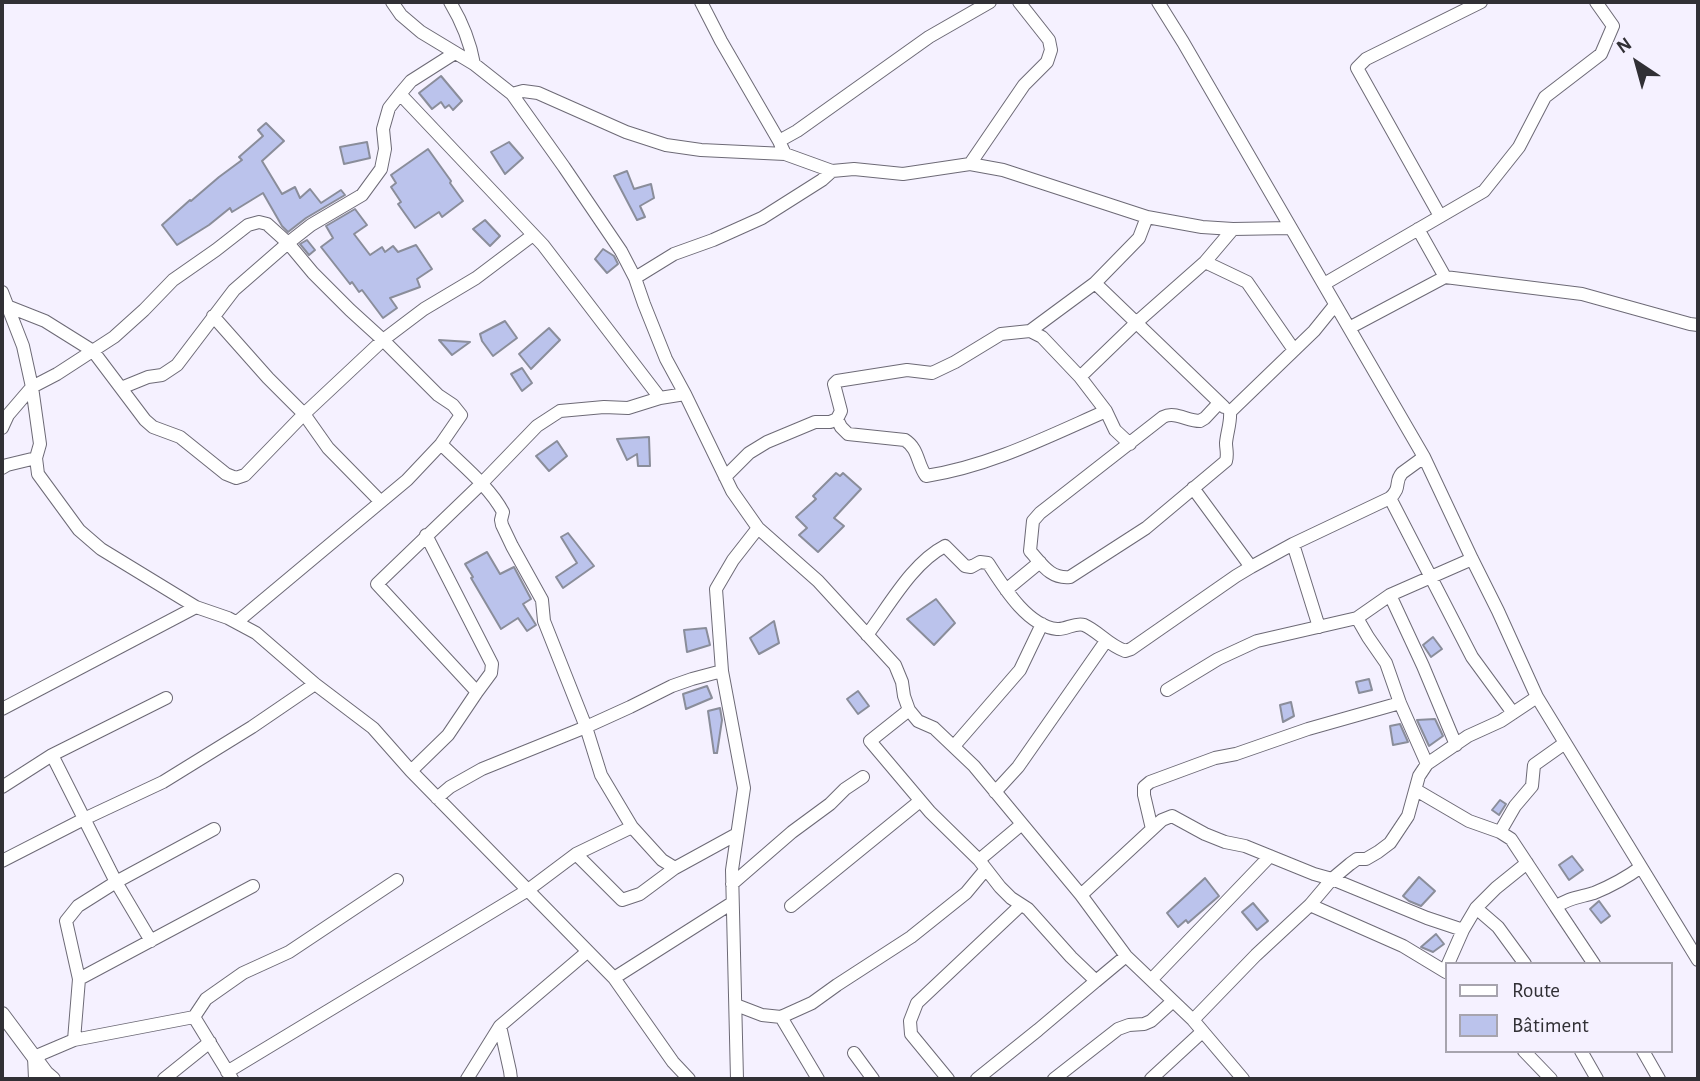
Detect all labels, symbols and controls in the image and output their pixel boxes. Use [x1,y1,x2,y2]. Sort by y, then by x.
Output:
north arrow [1602,28,1672,98]
text: N [1613,34,1635,57]
legend [1444,962,1672,1053]
text: Route [1512,980,1560,1001]
text: Bâtiment [1512,1015,1589,1036]

